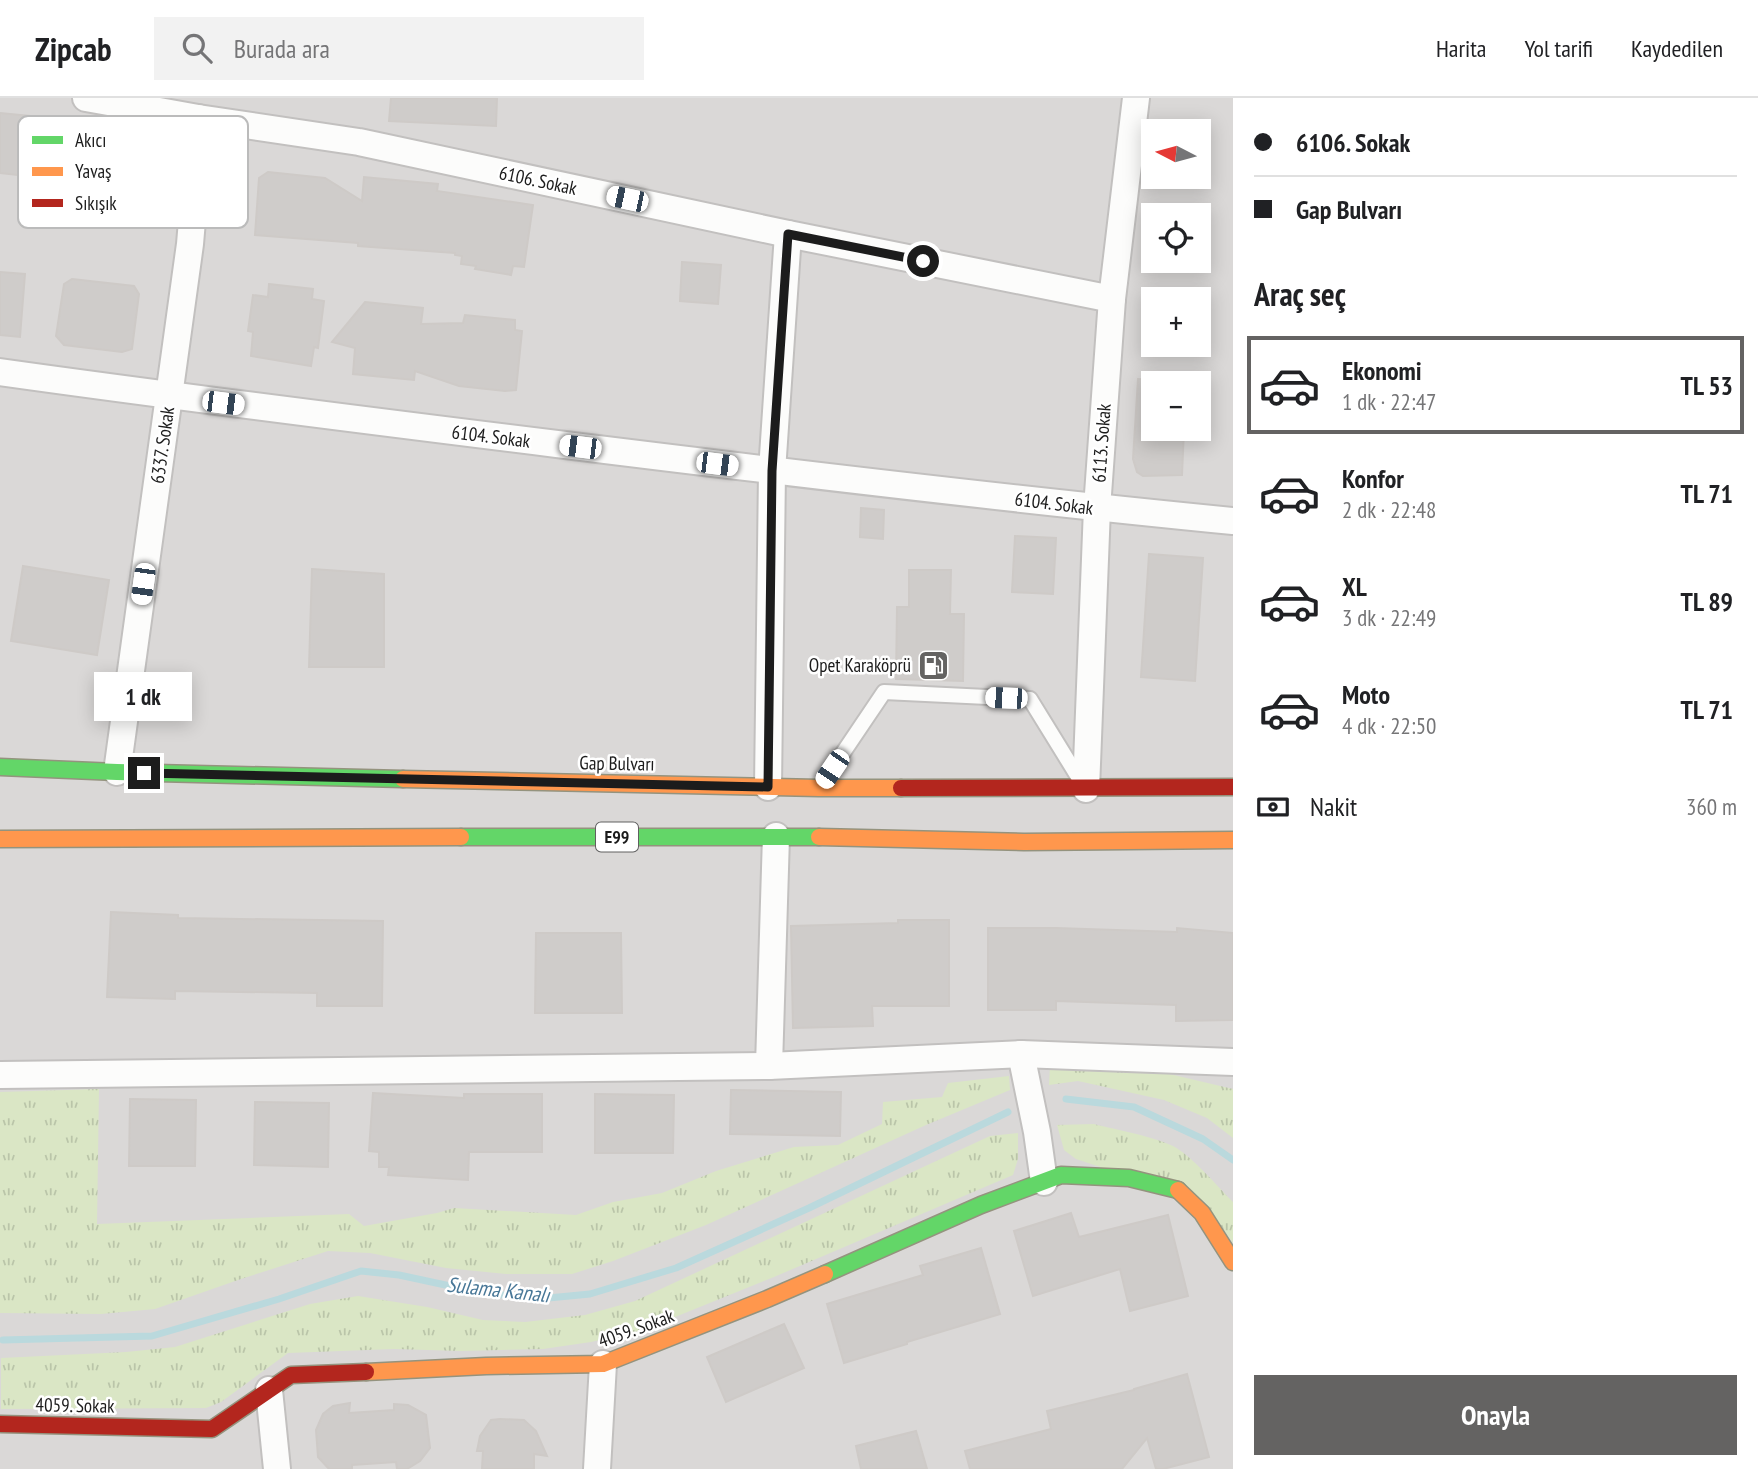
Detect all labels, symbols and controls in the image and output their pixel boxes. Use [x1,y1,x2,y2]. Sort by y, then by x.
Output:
search box [154,17,644,80]
text: Zipcab [35,27,112,70]
icon: search [178,29,216,67]
text: Burada ara [234,32,330,65]
text: Harita [1436,33,1486,64]
text: Yol tarifi [1524,33,1593,64]
text: Kaydedilen [1631,33,1723,64]
legend [18,116,248,228]
north arrow [1141,119,1211,189]
map controls [1141,119,1211,441]
text: 6106. Sokak [1296,126,1410,159]
text: Akıcı [75,128,106,152]
text: Yavaş [75,159,112,183]
street label: 6106. Sokak [497,160,580,200]
car [605,184,650,214]
text: Sıkışık [75,191,117,215]
text: Gap Bulvarı [1296,193,1402,226]
button: locate [1141,203,1211,273]
route start [907,245,939,277]
text: Araç seç [1254,273,1346,315]
button: + [1141,287,1211,357]
icon: car [1258,354,1321,417]
text: Ekonomi [1342,354,1422,387]
text: TL 53 [1681,369,1733,402]
button: − [1141,371,1211,441]
text: 1 dk · 22:47 [1342,387,1436,416]
car [201,390,246,416]
street label: 6113. Sokak [1086,402,1116,483]
street label: 6337. Sokak [145,404,179,485]
street label: 6104. Sokak [450,419,532,453]
car [558,434,603,460]
car [695,451,740,477]
icon: car [1258,462,1321,525]
text: Konfor [1342,462,1404,495]
text: TL 71 [1681,477,1733,510]
street label: 6104. Sokak [1013,486,1095,520]
text: 2 dk · 22:48 [1342,495,1436,524]
car [130,562,157,606]
icon: car [1258,570,1321,633]
text: XL [1342,570,1367,603]
text: TL 89 [1681,585,1733,618]
text: 3 dk · 22:49 [1342,603,1436,632]
fuel station icon: Opet Karaköprü [917,648,951,682]
place label: Opet Karaköprü [809,653,911,677]
callout: 1 dk [95,672,193,720]
icon: car [1258,678,1321,741]
text: Moto [1342,678,1390,711]
text: 1 dk [125,682,161,711]
car [985,687,1028,709]
text: TL 71 [1681,693,1733,726]
text: 4 dk · 22:50 [1342,711,1436,740]
car [812,746,853,792]
street label: Gap Bulvarı [579,750,655,776]
route end [128,757,160,789]
icon: cash [1254,788,1292,826]
text: Nakit [1310,790,1357,823]
text: 360 m [1686,792,1737,821]
road number: E99 [596,822,638,852]
water label: Sulama Kanalı [445,1271,552,1308]
street label: 4059. Sokak [595,1303,678,1353]
button: Onayla [1254,1375,1737,1455]
street label: 4059. Sokak [35,1392,115,1418]

